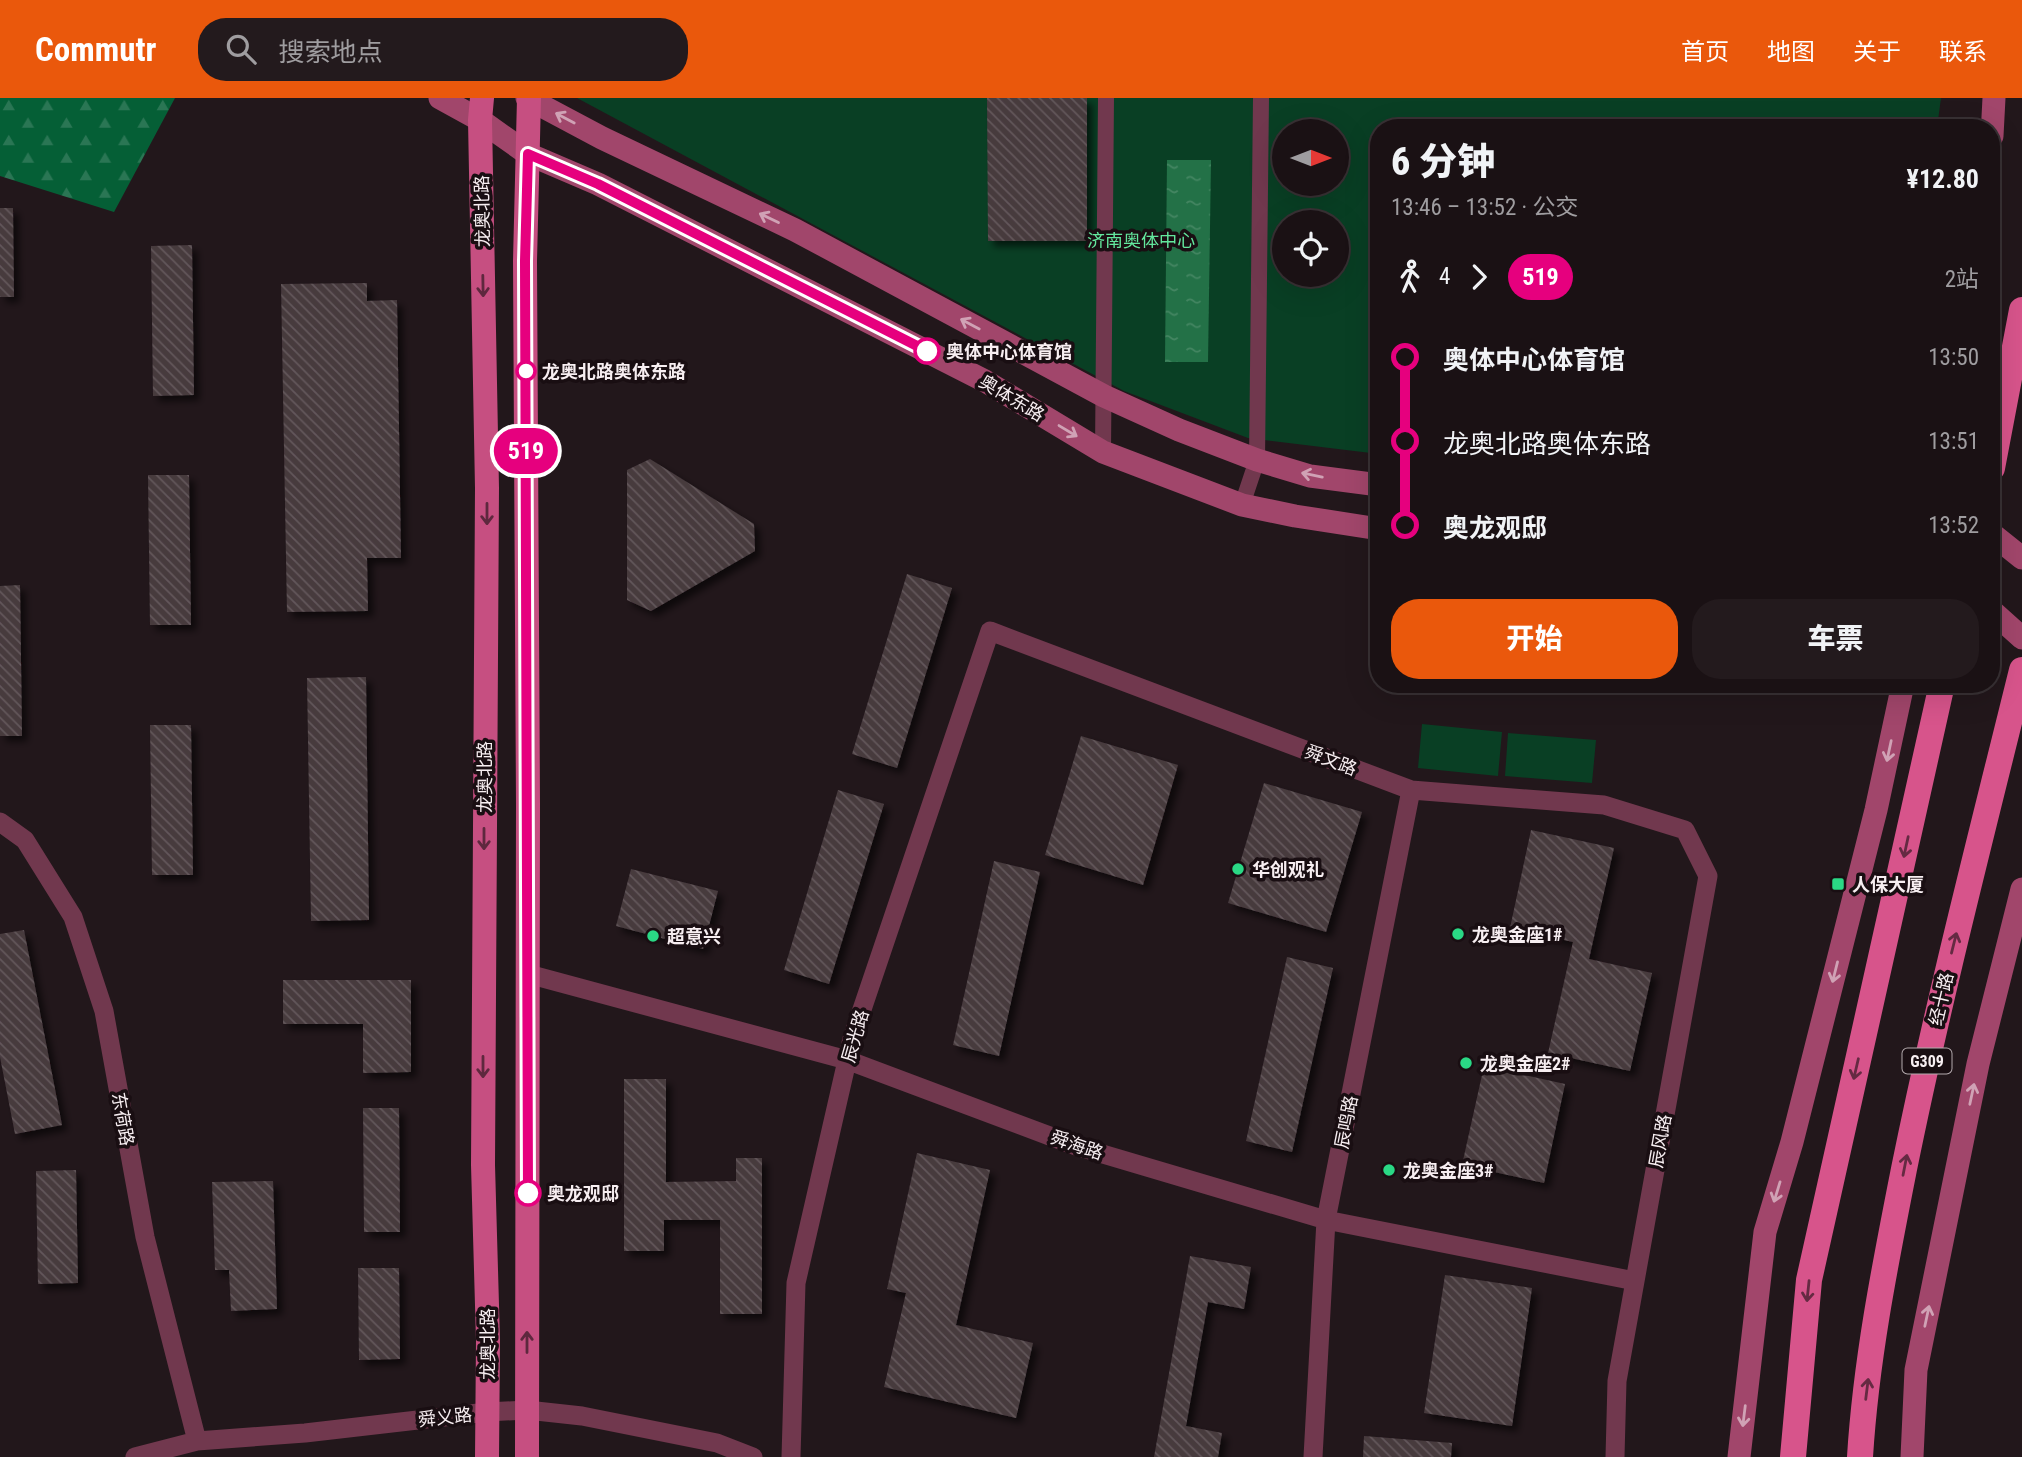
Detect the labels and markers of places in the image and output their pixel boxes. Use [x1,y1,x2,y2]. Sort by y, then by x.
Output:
marker: 奥体中心体育馆 [914,338,940,364]
place label: 奥体中心体育馆 [946,341,1072,362]
marker: 龙奥北路奥体东路 [516,361,536,381]
place label: 龙奥北路奥体东路 [542,361,686,382]
place label: 华创观礼 [1252,859,1324,880]
marker: 华创观礼 [1230,861,1246,877]
place label: 人保大厦 [1852,874,1924,895]
marker: 人保大厦 [1830,876,1846,892]
place label: 龙奥金座1# [1472,924,1563,945]
place label: 超意兴 [667,926,721,947]
marker: 龙奥金座1# [1450,926,1466,942]
marker: 超意兴 [645,928,661,944]
place label: 龙奥金座2# [1480,1053,1571,1074]
marker: 龙奥金座2# [1458,1055,1474,1071]
place label: 龙奥金座3# [1403,1160,1494,1181]
marker: 龙奥金座3# [1381,1162,1397,1178]
marker: 奥龙观邸 [515,1180,541,1206]
place label: 奥龙观邸 [547,1183,619,1204]

